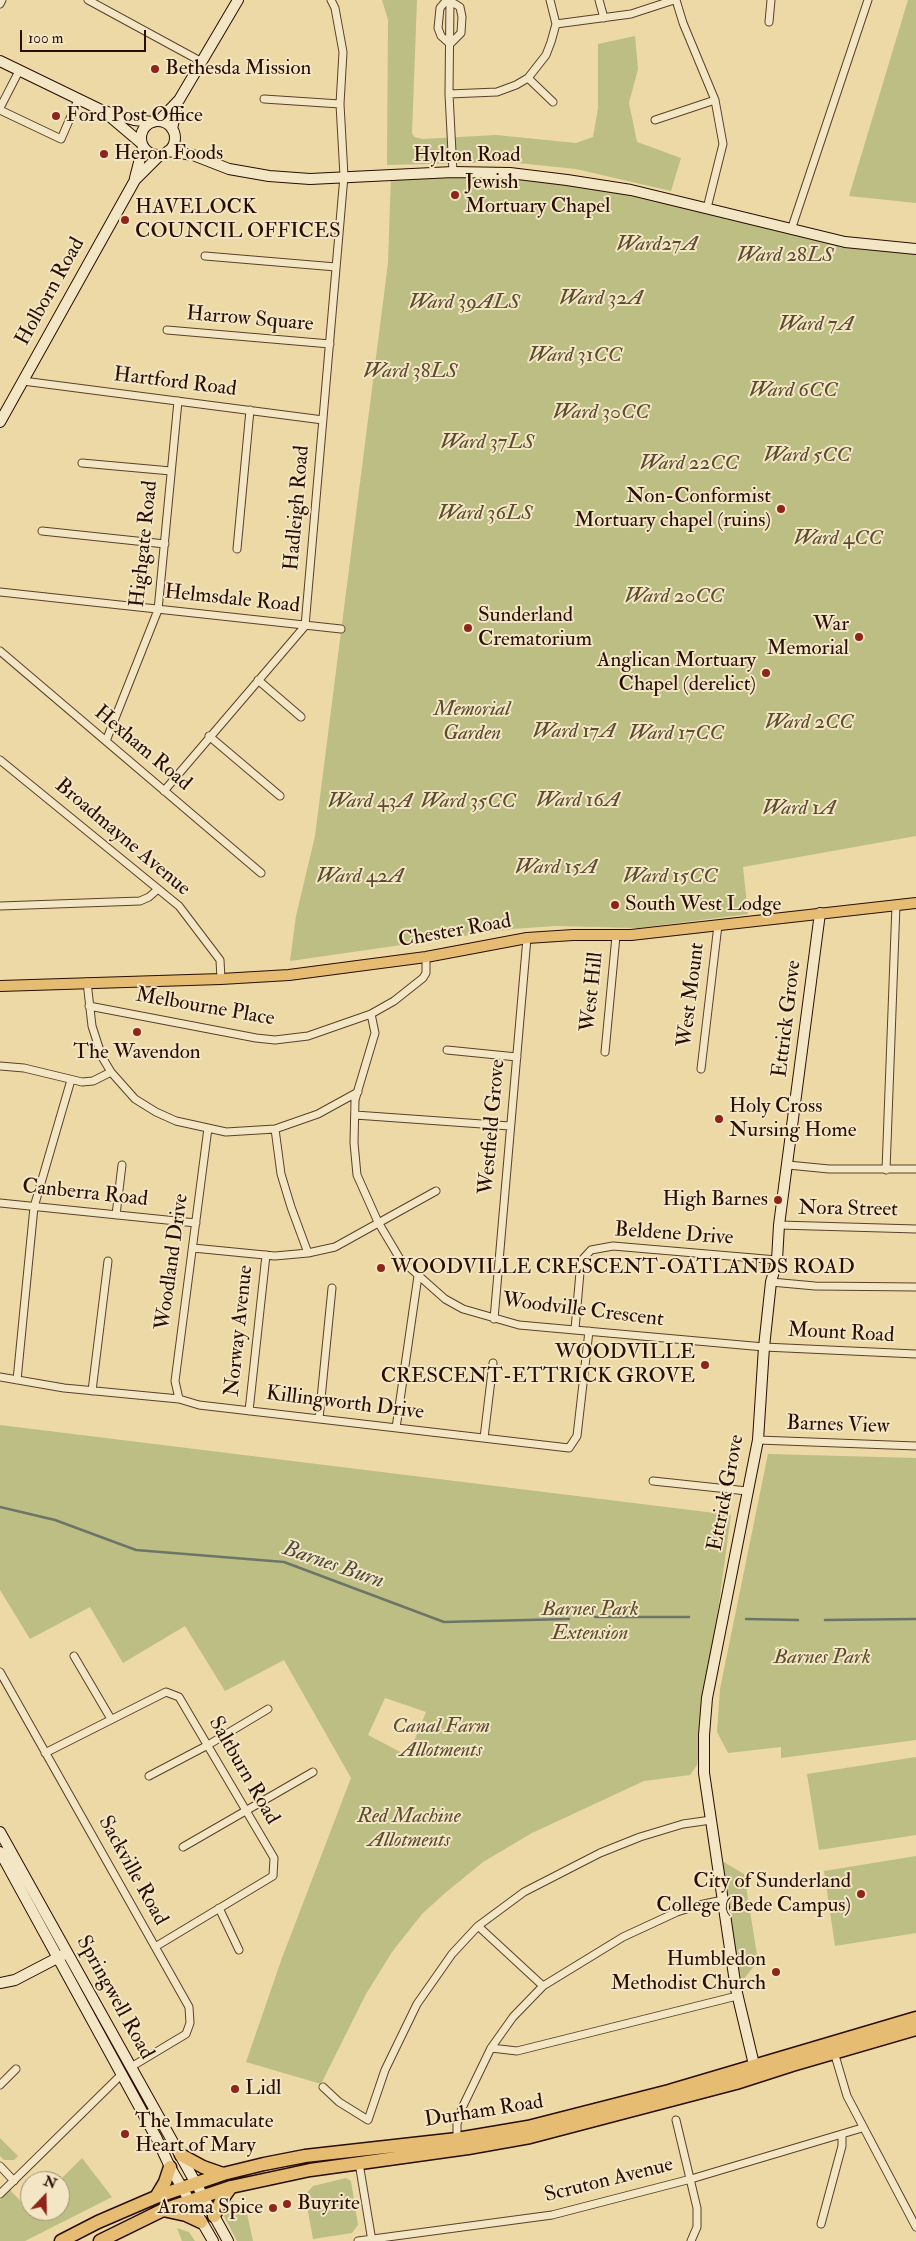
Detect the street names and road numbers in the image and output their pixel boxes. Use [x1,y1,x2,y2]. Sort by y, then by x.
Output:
street label: Hylton Road [413,143,521,169]
street label: Holborn Road [11,234,91,350]
street label: Harrow Square [185,302,315,338]
street label: Hartford Road [112,363,238,403]
street label: Hadleigh Road [280,444,316,572]
street label: Highgate Road [126,480,164,608]
street label: Helmsdale Road [163,580,301,620]
street label: Hexham Road [88,701,196,797]
street label: Broadmayne Avenue [49,774,195,902]
street label: Chester Road [397,910,513,954]
street label: West Mount [673,941,711,1049]
street label: West Hill [576,951,610,1033]
street label: Ettrick Grove [768,959,808,1079]
street label: Melbourne Place [134,983,276,1033]
street label: Westfield Grove [475,1058,511,1196]
street label: Canberra Road [21,1175,149,1213]
street label: Woodland Drive [151,1192,195,1332]
street label: Nora Street [798,1197,898,1223]
street label: Beldene Drive [614,1218,734,1252]
street label: Norway Avenue [221,1264,259,1398]
street label: Woodville Crescent [501,1289,665,1333]
street label: Mount Road [787,1319,895,1349]
street label: Killingworth Drive [265,1382,425,1426]
street label: Barnes View [786,1412,890,1440]
street label: Ettrick Grove [703,1433,751,1553]
street label: Saltburn Road [202,1713,284,1829]
street label: Sackville Road [92,1812,172,1930]
street label: Springwell Road [70,1932,158,2064]
street label: Durham Road [423,2090,545,2134]
street label: Scruton Avenue [542,2153,676,2209]

